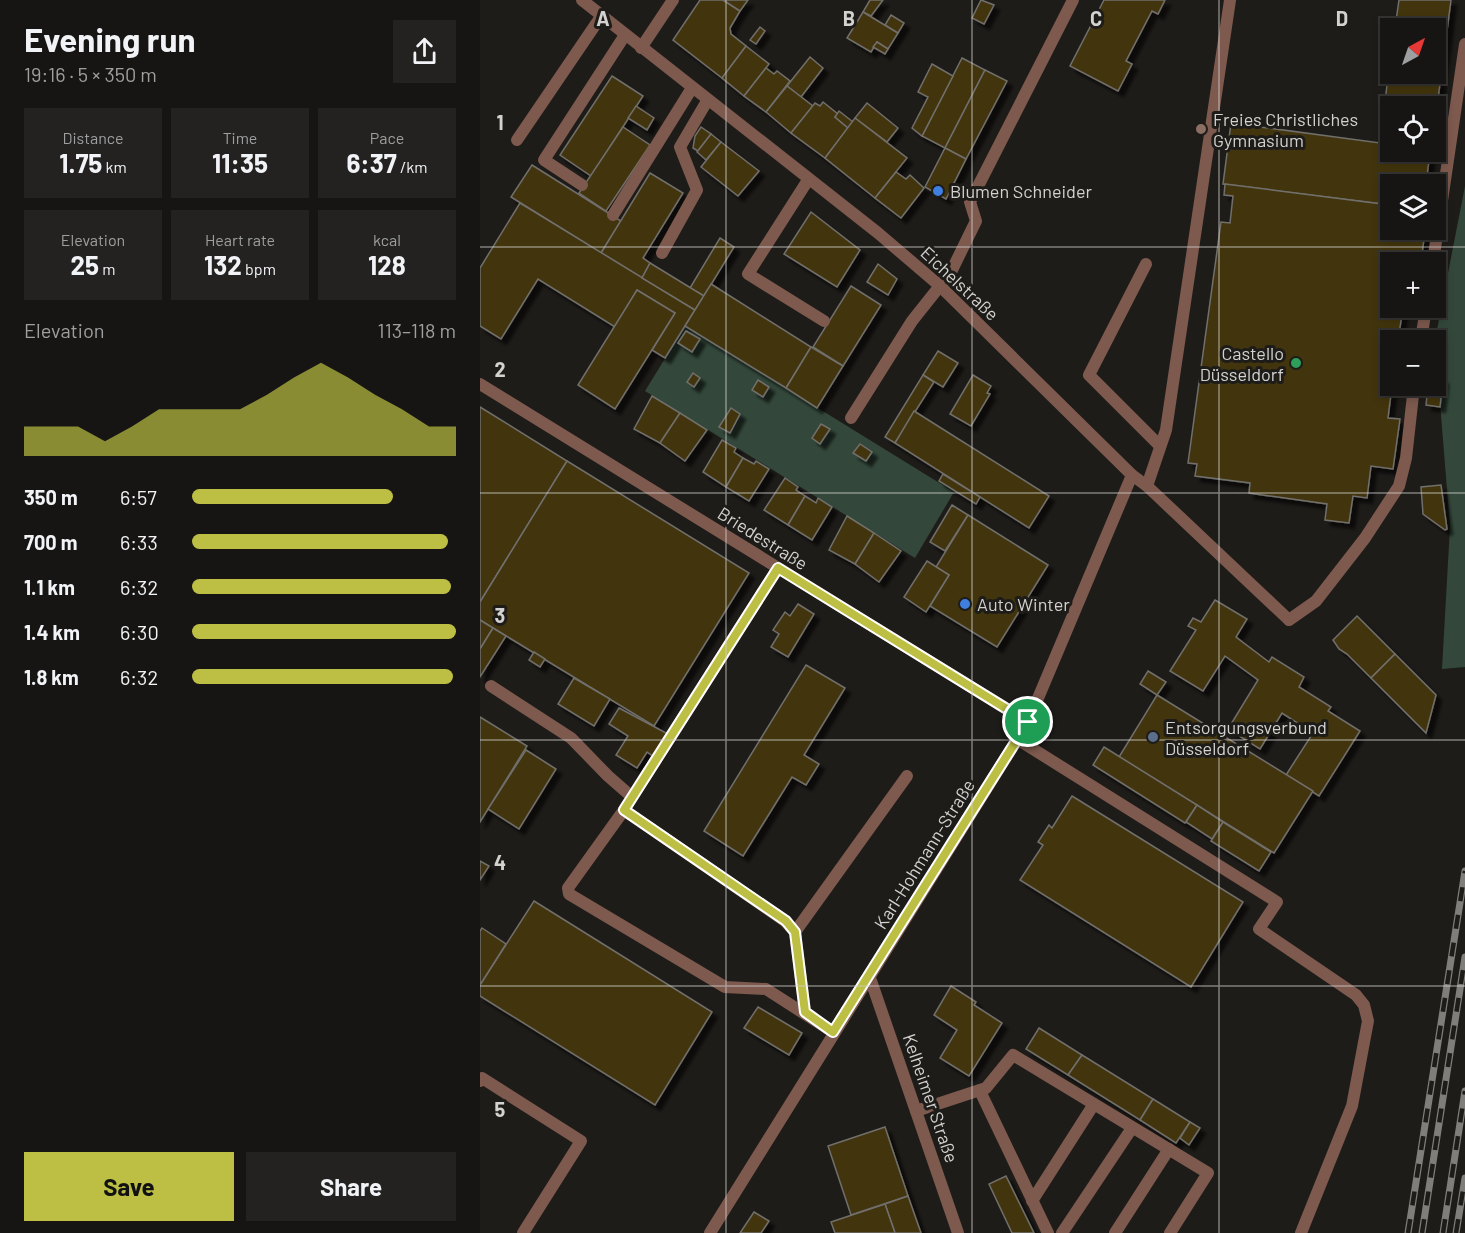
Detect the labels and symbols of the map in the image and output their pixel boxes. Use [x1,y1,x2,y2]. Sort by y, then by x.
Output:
text: A [596,6,610,30]
text: B [843,6,855,30]
text: C [1090,6,1102,30]
text: D [1336,6,1348,30]
north arrow [1380,18,1446,84]
place label: Freies Christliches Gymnasium [1213,108,1358,151]
text: 1 [496,110,504,134]
marker: Freies Christliches Gymnasium [1194,122,1208,136]
place label: Blumen Schneider [950,180,1092,202]
marker: Blumen Schneider [931,184,945,198]
street label: Eichelstraße [916,241,1004,325]
place label: Castello Düsseldorf [1200,342,1284,385]
marker: Castello Düsseldorf [1289,356,1303,370]
text: 2 [494,357,506,381]
street label: Briedestraße [714,502,812,574]
place label: Auto Winter [977,593,1070,615]
marker: Auto Winter [958,597,972,611]
text: 3 [495,603,505,627]
pin [1002,696,1053,747]
place label: Entsorgungsverbund Düsseldorf [1165,716,1327,759]
marker: Entsorgungsverbund Düsseldorf [1146,730,1160,744]
street label: Karl-Hohmann-Straße [869,775,979,933]
text: 4 [494,850,506,874]
street label: Kelheimer Straße [899,1031,963,1165]
text: 5 [495,1097,506,1121]

